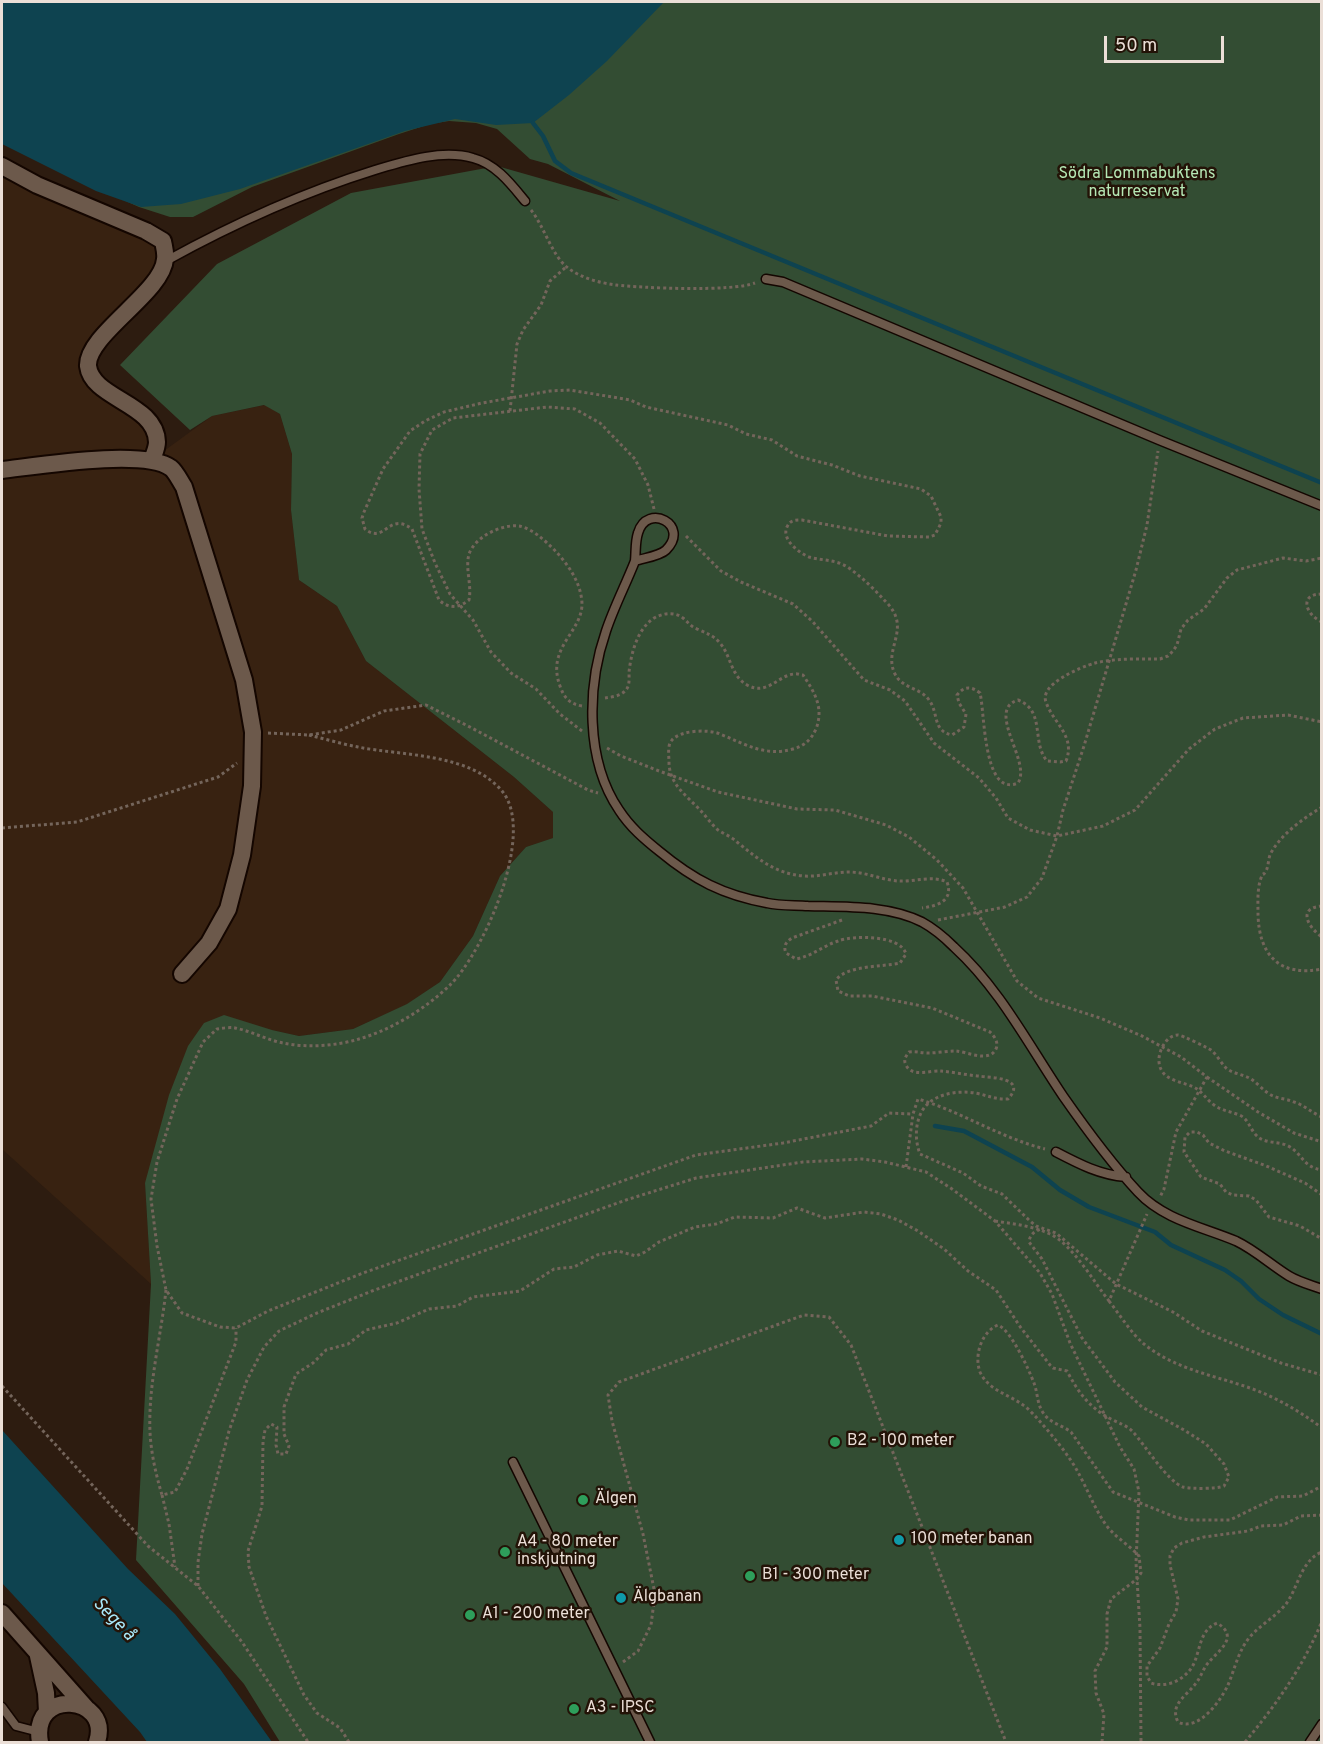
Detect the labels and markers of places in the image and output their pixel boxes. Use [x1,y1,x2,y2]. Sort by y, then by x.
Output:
place label: B2 - 100 meter [847,1432,954,1452]
marker: B2 - 100 meter [828,1435,842,1449]
place label: Älgen [595,1490,637,1510]
marker: Älgen [576,1493,590,1507]
place label: 100 meter banan [911,1530,1033,1550]
place label: A4 - 80 meter inskjutning [517,1533,618,1571]
marker: 100 meter banan [892,1533,906,1547]
marker: A4 - 80 meter inskjutning [498,1545,512,1559]
place label: B1 - 300 meter [762,1566,869,1586]
marker: B1 - 300 meter [743,1569,757,1583]
place label: Älgbanan [633,1588,702,1608]
marker: Älgbanan [614,1591,628,1605]
place label: A1 - 200 meter [482,1605,590,1625]
marker: A1 - 200 meter [463,1608,477,1622]
place label: A3 - IPSC [586,1699,655,1719]
marker: A3 - IPSC [567,1702,581,1716]

